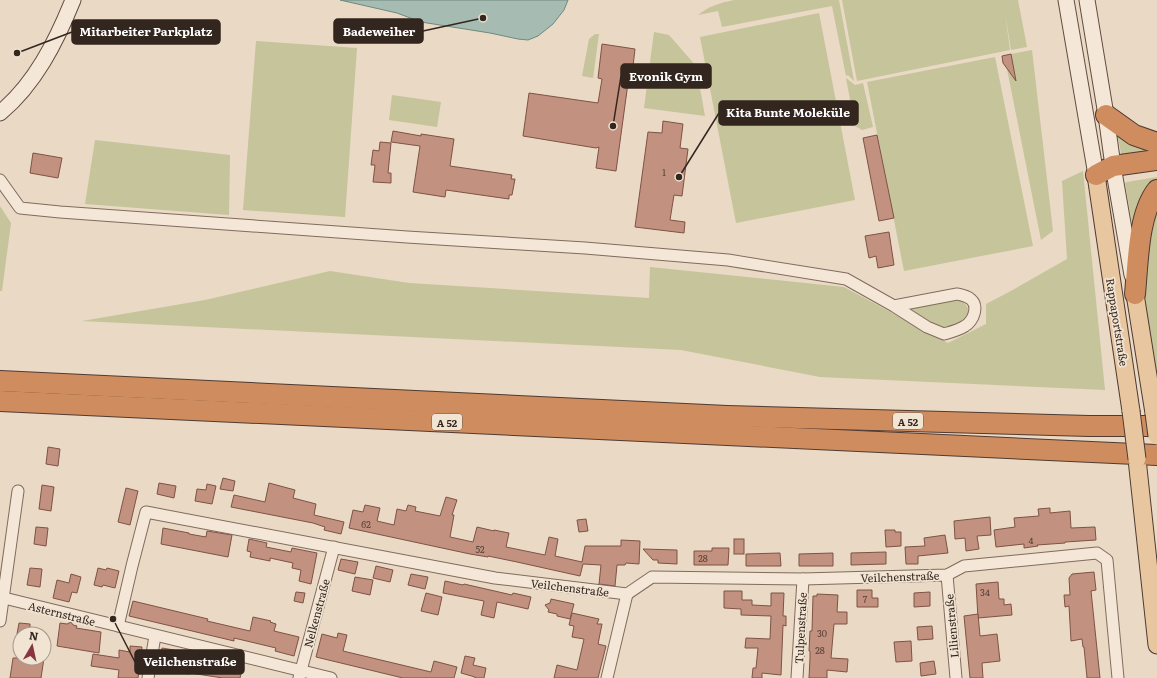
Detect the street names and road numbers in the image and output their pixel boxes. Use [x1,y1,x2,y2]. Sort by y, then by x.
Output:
street label: Rappaportstraße [1103,277,1133,367]
road number: A 52 [893,413,923,429]
road number: A 52 [432,414,462,430]
street label: Veilchenstraße [860,567,940,585]
street label: Veilchenstraße [530,574,610,600]
street label: Nelkenstraße [299,577,333,649]
street label: Tulpenstraße [790,592,810,664]
street label: Lilienstraße [940,593,962,659]
street label: Asternstraße [27,597,98,629]

